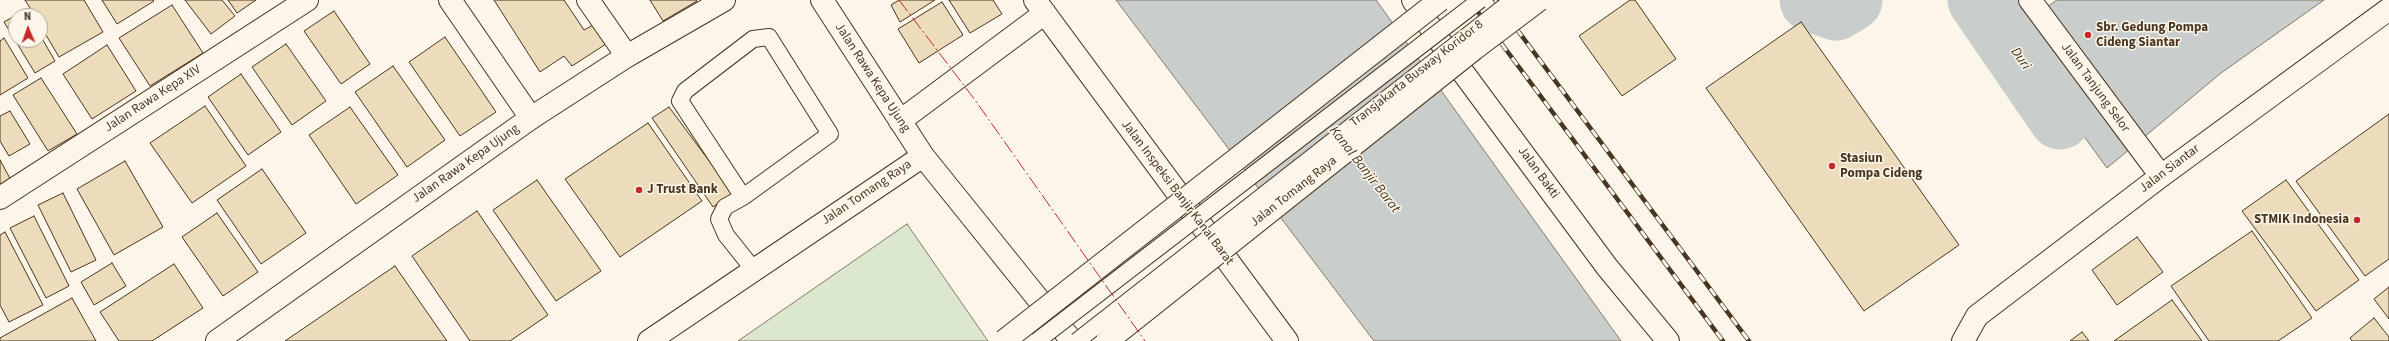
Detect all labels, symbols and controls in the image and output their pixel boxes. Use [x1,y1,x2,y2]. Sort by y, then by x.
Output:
north arrow [8,8,48,48]
text: N [24,9,32,24]
street label: Transjakarta Busway Koridor 8 [1347,17,1487,131]
street label: Jalan Rawa Kepa Ujung [831,20,913,136]
place label: Sbr. Gedung Pompa Cideng Siantar [2096,20,2208,51]
marker: Sbr. Gedung Pompa Cideng Siantar [2083,30,2093,40]
street label: Jalan Tanjung Selor [2057,40,2133,136]
water label: Duri [2006,44,2034,74]
street label: Jalan Rawa Kepa XIV [102,62,204,136]
street label: Jalan Inspeksi Banjir Kanal Barat [1117,117,1237,269]
street label: Jalan Rawa Kepa Ujung [409,121,523,207]
water label: Kanal Banjir Barat [1325,123,1403,217]
street label: Jalan Siantar [2137,141,2203,197]
street label: Jalan Bakti [1514,144,1562,202]
place label: Stasiun Pompa Cideng [1840,151,1922,182]
street label: Jalan Tomang Raya [1248,153,1340,231]
street label: Jalan Tomang Raya [819,157,915,229]
marker: Stasiun Pompa Cideng [1827,161,1837,171]
place label: J Trust Bank [647,182,718,198]
marker: J Trust Bank [634,185,644,195]
place label: STMIK Indonesia [2254,212,2349,228]
marker: STMIK Indonesia [2352,215,2362,225]

